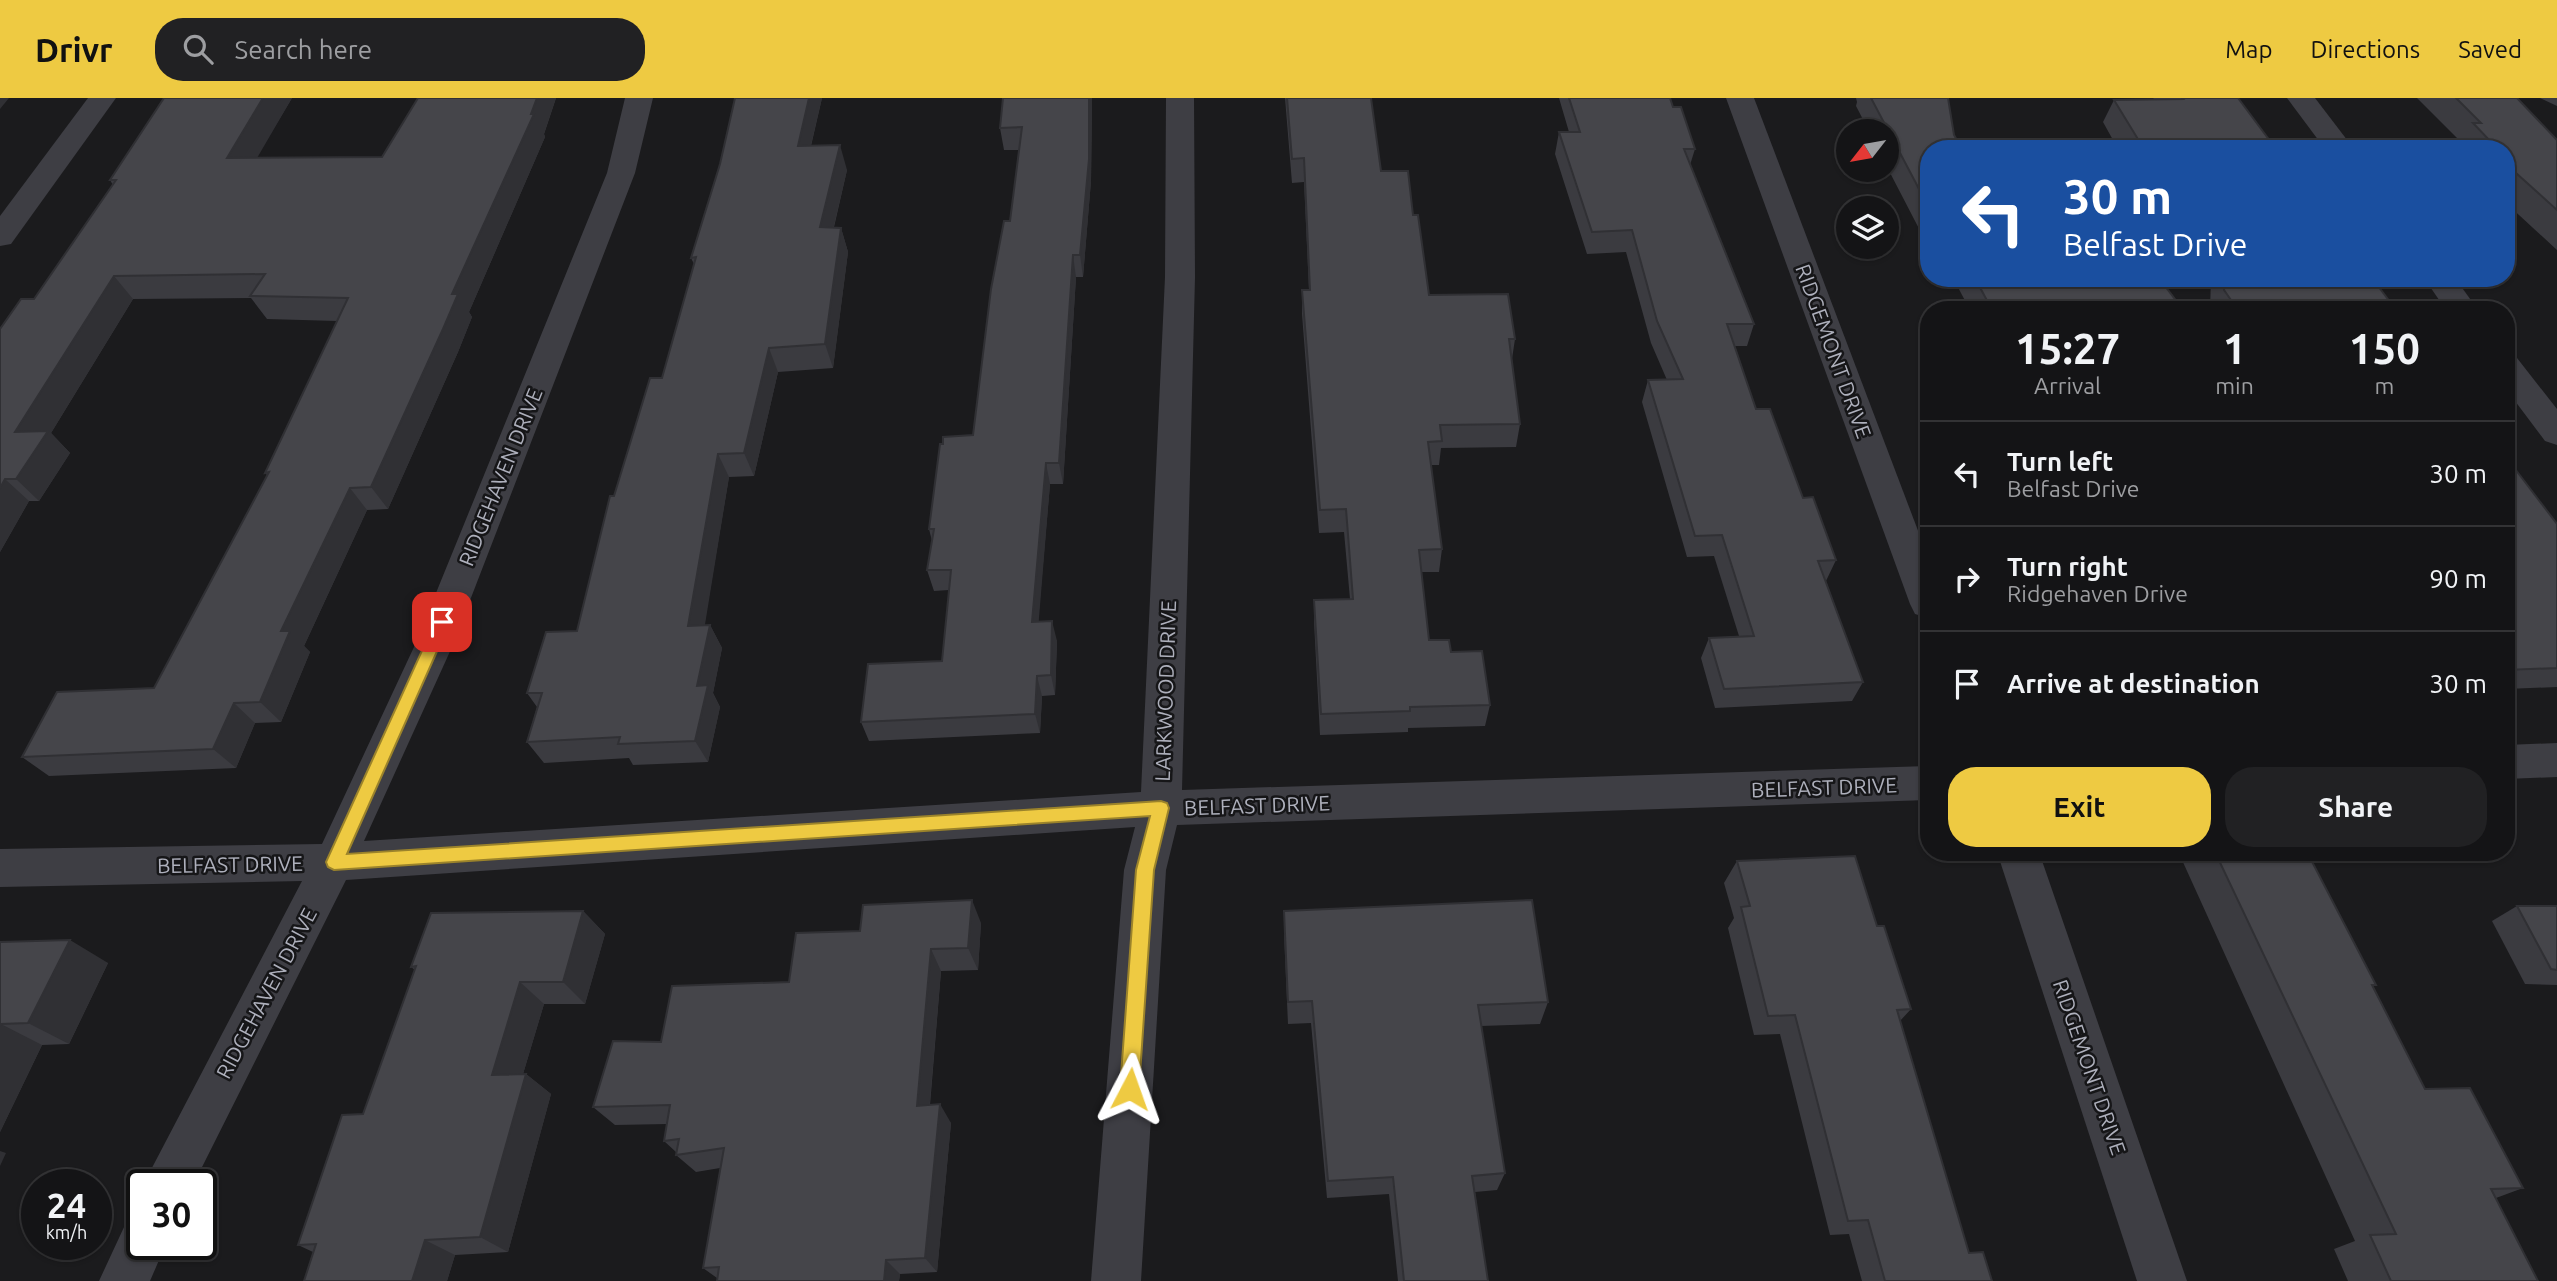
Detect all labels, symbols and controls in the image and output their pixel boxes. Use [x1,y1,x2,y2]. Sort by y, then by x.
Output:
search box [155,18,645,81]
icon: search [179,30,217,68]
text: Drivr [35,31,113,68]
text: Search here [235,35,372,64]
text: Map [2225,36,2272,63]
text: Directions [2310,36,2420,63]
text: Saved [2458,36,2522,63]
north arrow [1836,119,1899,182]
map controls [1836,119,1899,259]
icon: left [1948,168,2039,259]
text: 30 m [2063,168,2172,223]
button: layers [1836,196,1899,259]
text: Belfast Drive [2063,226,2247,262]
street label: RIDGEMONT DRIVE [1791,261,1877,441]
text: 15:27 [2015,325,2120,372]
text: 1 [2223,325,2246,372]
text: 150 [2349,325,2420,372]
text: Arrival [2034,373,2101,398]
text: min [2215,373,2254,398]
text: m [2374,373,2394,398]
street label: RIDGEHAVEN DRIVE [453,385,547,569]
text: Turn left [2007,447,2113,476]
icon: left [1948,455,1986,493]
text: 30 m [2429,459,2487,488]
text: Belfast Drive [2007,476,2140,501]
text: Turn right [2007,552,2128,581]
icon: right [1948,560,1986,598]
text: 90 m [2429,564,2487,593]
text: Ridgehaven Drive [2007,581,2188,606]
pin [412,592,472,652]
street label: LARKWOOD DRIVE [1150,600,1180,782]
icon: arrive [423,603,461,641]
icon: arrive [1948,665,1986,703]
text: Arrive at destination [2007,669,2260,698]
text: 30 m [2429,669,2487,698]
button: Exit [1948,767,2211,847]
button: Share [2225,767,2487,847]
street label: BELFAST DRIVE [1751,772,1897,802]
street label: BELFAST DRIVE [1184,790,1330,820]
street label: BELFAST DRIVE [157,851,303,877]
street label: RIDGEHAVEN DRIVE [211,904,321,1082]
street label: RIDGEMONT DRIVE [2049,976,2131,1158]
position arrow [1093,1052,1167,1126]
speed limit sign: 30 [126,1169,217,1260]
text: 24 [47,1185,86,1225]
text: km/h [46,1222,87,1242]

